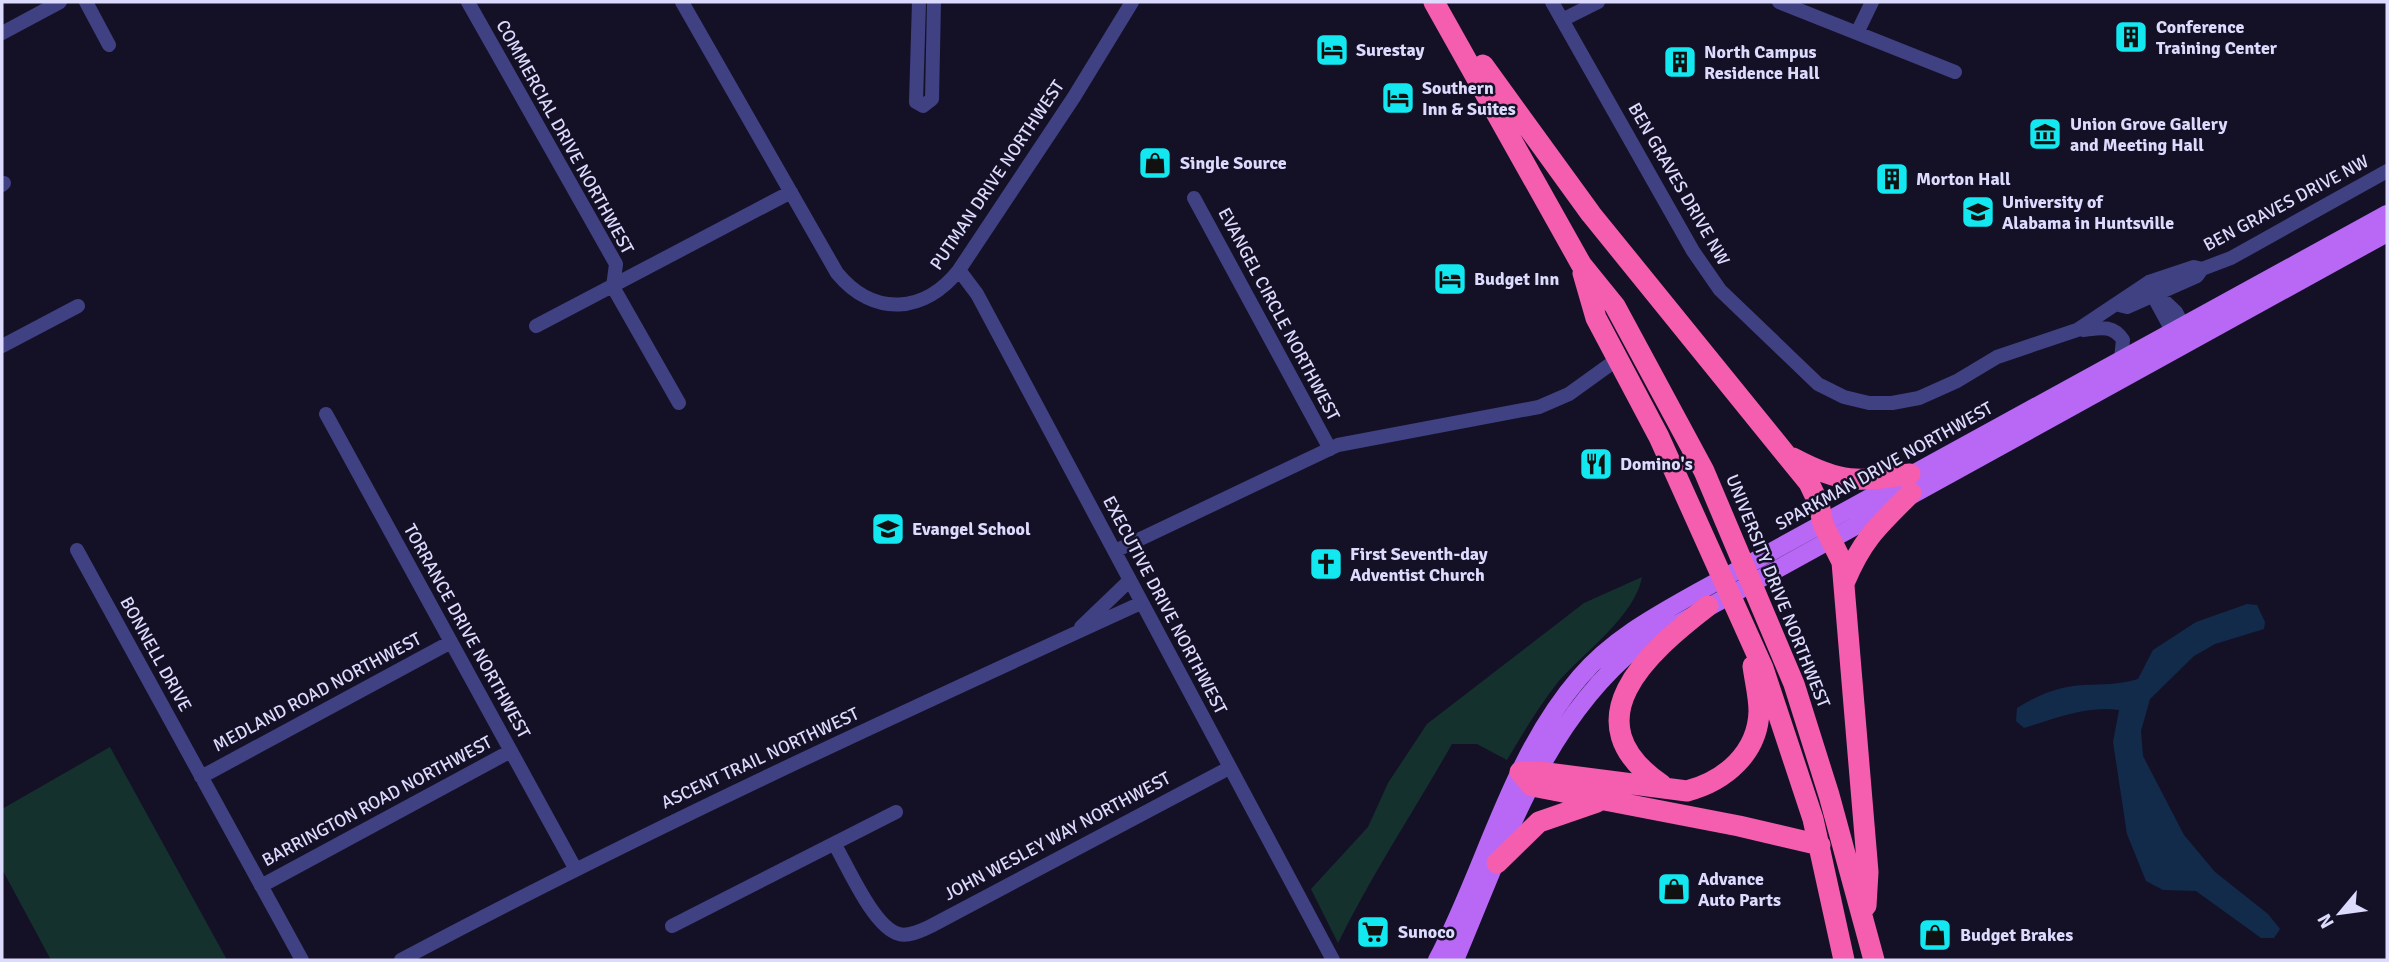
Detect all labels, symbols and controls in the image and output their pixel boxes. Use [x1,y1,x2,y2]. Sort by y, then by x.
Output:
street label: COMMERCIAL DRIVE NORTHWEST [491,16,639,258]
place label: Conference Training Center [2156,16,2278,59]
building icon: Conference Training Center [2112,18,2150,56]
hotel icon: Surestay [1313,31,1351,69]
place label: Surestay [1356,39,1424,61]
place label: North Campus Residence Hall [1704,41,1820,84]
building icon: North Campus Residence Hall [1661,43,1699,81]
street label: PUTMAN DRIVE NORTHWEST [925,76,1069,274]
place label: Southern Inn & Suites [1422,77,1516,120]
hotel icon: Southern Inn & Suites [1379,79,1417,117]
street label: BEN GRAVES DRIVE NW [1623,99,1735,269]
place label: Union Grove Gallery and Meeting Hall [2070,113,2227,156]
museum icon: Union Grove Gallery and Meeting Hall [2026,115,2064,153]
shop icon: Single Source [1136,144,1174,182]
street label: BEN GRAVES DRIVE NW [2200,150,2372,256]
place label: Single Source [1180,152,1287,174]
building icon: Morton Hall [1873,160,1911,198]
place label: Morton Hall [1916,168,2011,190]
place label: University of Alabama in Huntsville [2002,191,2174,234]
school or university icon: University of Alabama in Huntsville [1959,193,1997,231]
street label: EVANGEL CIRCLE NORTHWEST [1213,204,1345,424]
hotel icon: Budget Inn [1431,260,1469,298]
place label: Budget Inn [1474,268,1559,290]
street label: SPARKMAN DRIVE NORTHWEST [1771,397,1997,535]
restaurant icon: Domino's [1577,445,1615,483]
place label: Domino's [1620,453,1693,475]
street label: UNIVERSITY DRIVE NORTHWEST [1721,471,1835,711]
street label: EXECUTIVE DRIVE NORTHWEST [1098,492,1232,718]
school or university icon: Evangel School [869,510,907,548]
place label: Evangel School [912,518,1031,540]
street label: TORRANCE DRIVE NORTHWEST [399,520,535,742]
place label: First Seventh-day Adventist Church [1350,543,1488,586]
church icon: First Seventh-day Adventist Church [1307,545,1345,583]
street label: BONNELL DRIVE [115,593,197,715]
street label: MEDLAND ROAD NORTHWEST [209,628,425,756]
street label: ASCENT TRAIL NORTHWEST [658,702,863,814]
street label: BARRINGTON ROAD NORTHWEST [258,731,496,871]
street label: JOHN WESLEY WAY NORTHWEST [940,767,1174,905]
place label: Advance Auto Parts [1698,868,1781,911]
shop icon: Advance Auto Parts [1655,870,1693,908]
north arrow [2305,878,2375,948]
text: N [2312,909,2340,932]
supermarket icon: Sunoco [1354,913,1392,951]
shop icon: Budget Brakes [1916,916,1954,954]
place label: Sunoco [1398,921,1455,943]
place label: Budget Brakes [1960,924,2073,946]

